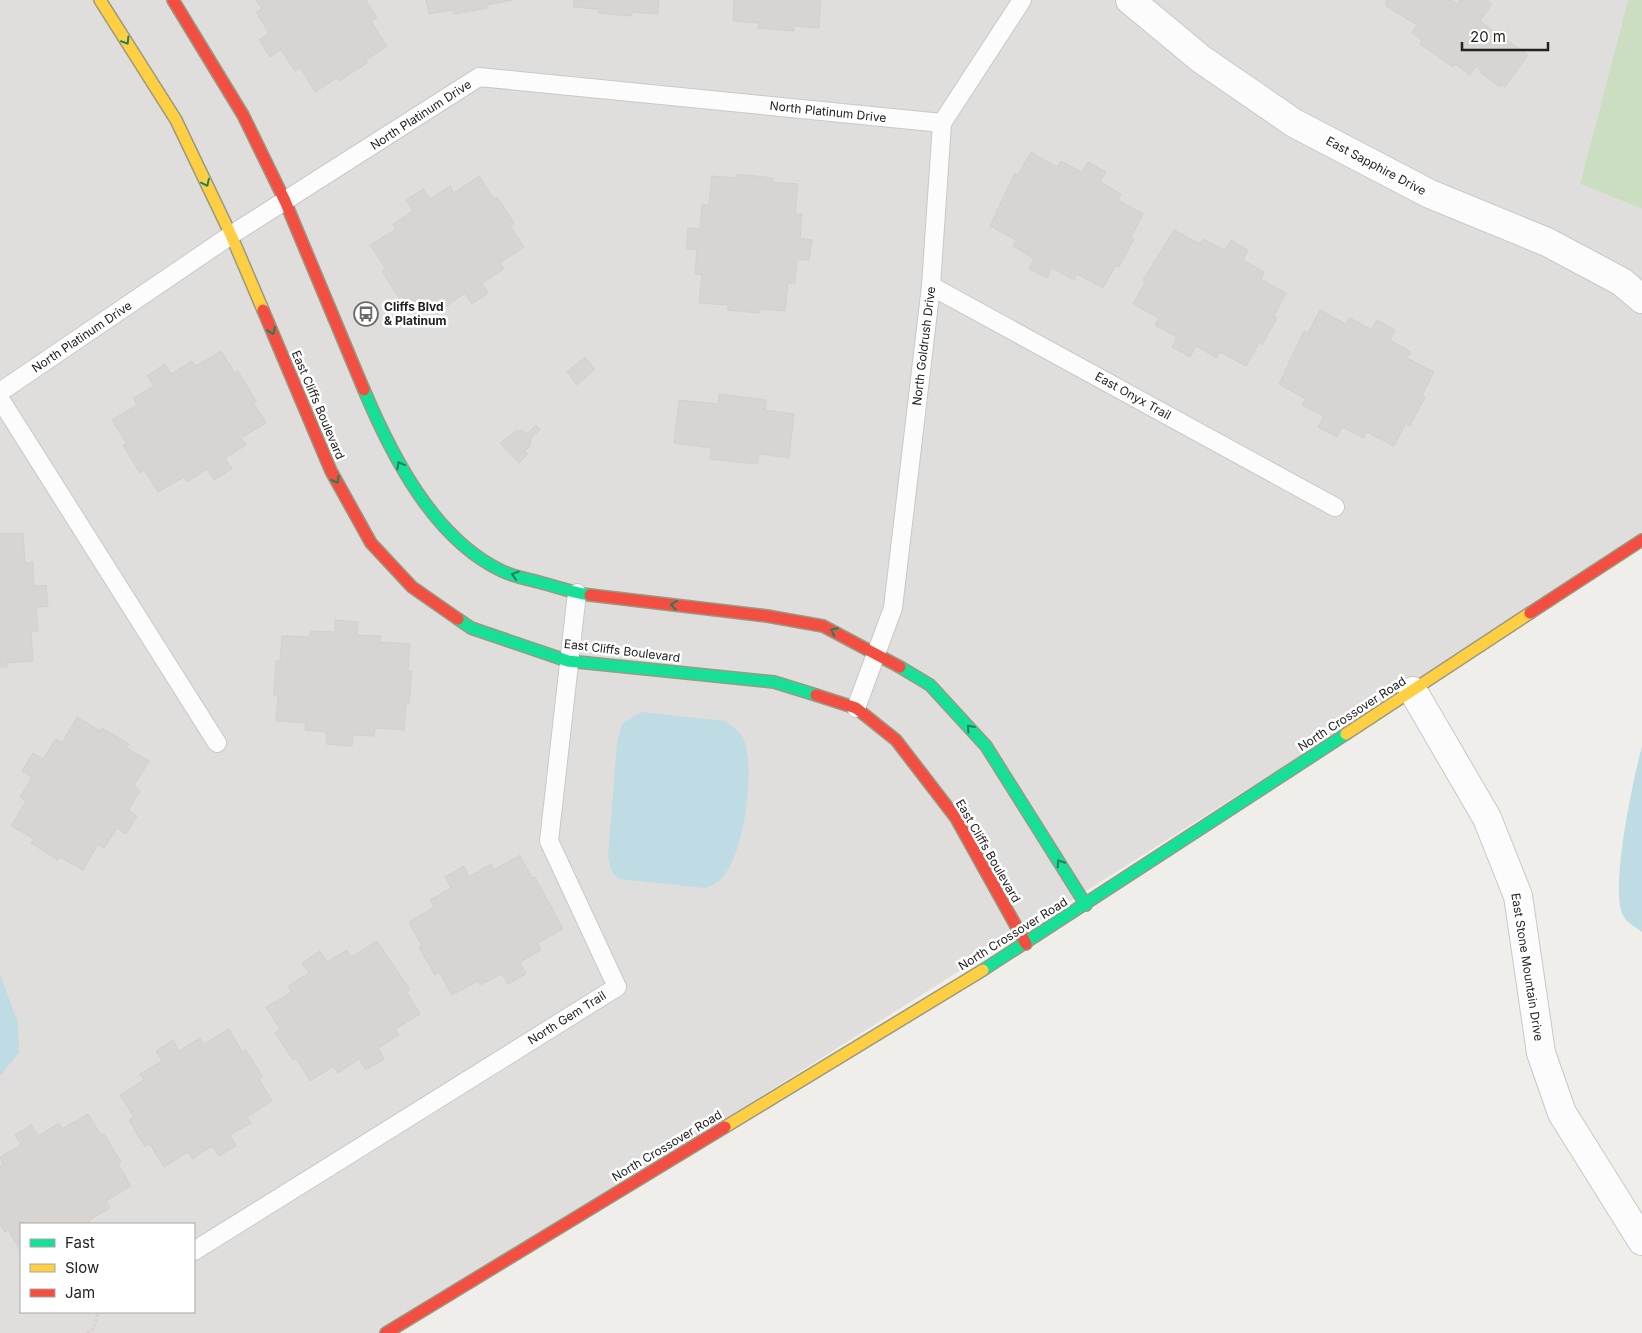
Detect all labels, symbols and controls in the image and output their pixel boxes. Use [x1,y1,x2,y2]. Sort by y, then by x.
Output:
scale bar [1462,20,1548,52]
text: 20 m [1470,27,1506,46]
one-way arrow [120,36,130,45]
street label: North Platinum Drive [367,76,474,153]
street label: North Platinum Drive [769,98,887,125]
street label: East Sapphire Drive [1324,133,1429,198]
one-way arrow [200,177,210,186]
street label: North Goldrush Drive [909,286,938,406]
street label: North Platinum Drive [29,298,135,376]
place label: Cliffs Blvd & Platinum [384,299,446,328]
bus stop icon: Cliffs Blvd & Platinum [353,301,379,327]
one-way arrow [265,326,276,335]
street label: East Cliffs Boulevard [289,348,348,462]
street label: East Onyx Trail [1093,369,1174,423]
one-way arrow [397,461,407,470]
one-way arrow [330,475,340,484]
one-way arrow [511,570,520,580]
one-way arrow [670,600,678,611]
one-way arrow [830,627,839,638]
street label: East Cliffs Boulevard [563,636,681,665]
street label: North Crossover Road [1295,673,1408,754]
one-way arrow [967,725,976,734]
street label: East Cliffs Boulevard [953,796,1024,905]
one-way arrow [1056,860,1066,869]
street label: East Stone Mountain Drive [1508,892,1547,1042]
street label: North Crossover Road [956,894,1070,973]
street label: North Gem Trail [525,988,609,1048]
street label: North Crossover Road [609,1107,724,1184]
legend [20,1223,195,1313]
text: Fast [65,1233,95,1252]
text: Slow [65,1258,99,1277]
text: Jam [65,1283,95,1302]

